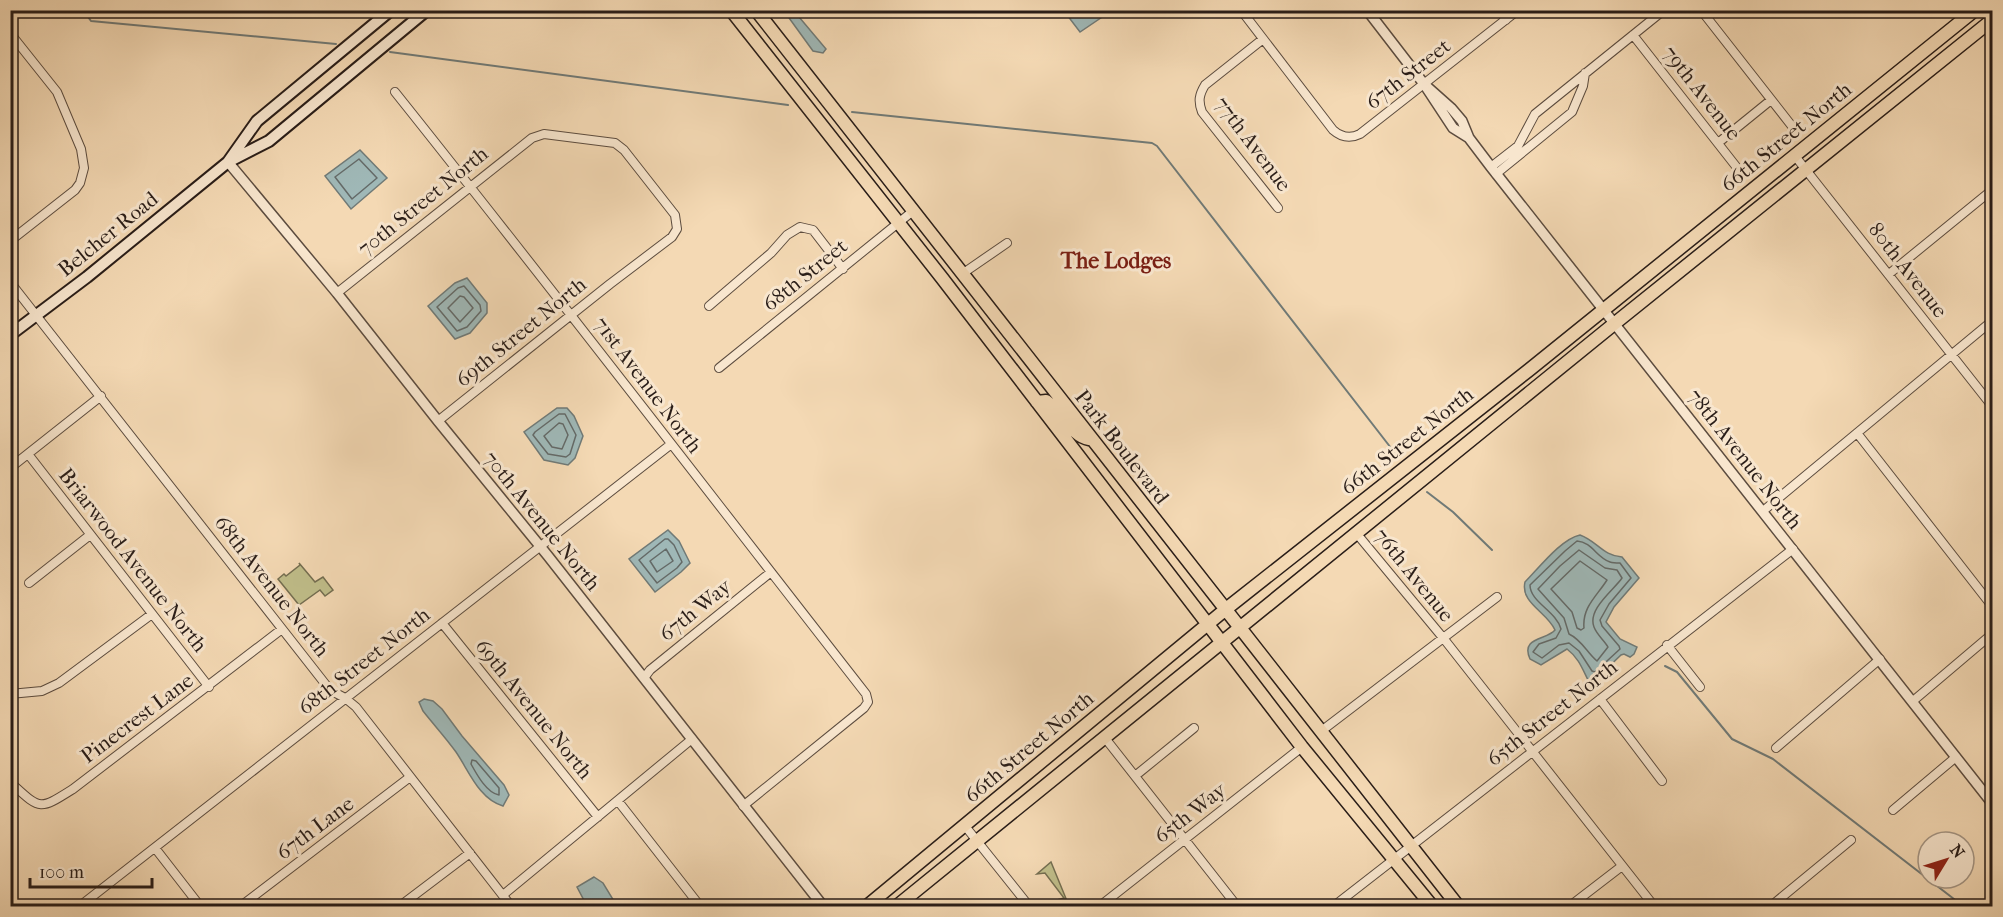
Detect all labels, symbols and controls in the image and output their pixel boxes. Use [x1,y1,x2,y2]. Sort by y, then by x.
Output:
street label: 67th Street [1361,33,1455,114]
street label: 79th Avenue [1658,41,1746,145]
street label: 66th Street North [1716,77,1856,197]
street label: 77th Avenue [1210,92,1296,196]
street label: 70th Street North [353,141,493,261]
street label: Belcher Road [53,186,163,281]
street label: 80th Avenue [1864,218,1952,322]
street label: 68th Street [758,234,852,316]
district label: The Lodges [1060,248,1171,274]
street label: 69th Street North [451,272,591,392]
street label: 71st Avenue North [589,312,707,458]
street label: 66th Street North [1336,382,1478,500]
street label: 78th Avenue North [1683,384,1807,534]
street label: Park Boulevard [1070,385,1174,509]
street label: 70th Avenue North [479,447,606,596]
street label: Briarwood Avenue North [54,463,212,657]
street label: 68th Avenue North [209,511,335,661]
street label: 76th Avenue [1369,524,1459,626]
street label: 67th Way [654,573,736,646]
street label: 68th Street North [294,602,435,720]
street label: 69th Avenue North [470,634,598,784]
street label: 65th Street North [1482,655,1622,771]
street label: Pinecrest Lane [76,668,198,768]
street label: 66th Street North [960,686,1098,808]
street label: 65th Way [1150,777,1231,848]
street label: 67th Lane [272,791,358,865]
north arrow [1916,830,1976,890]
text: N [1946,840,1969,862]
scale bar [30,851,152,889]
text: 100 m [39,862,84,883]

